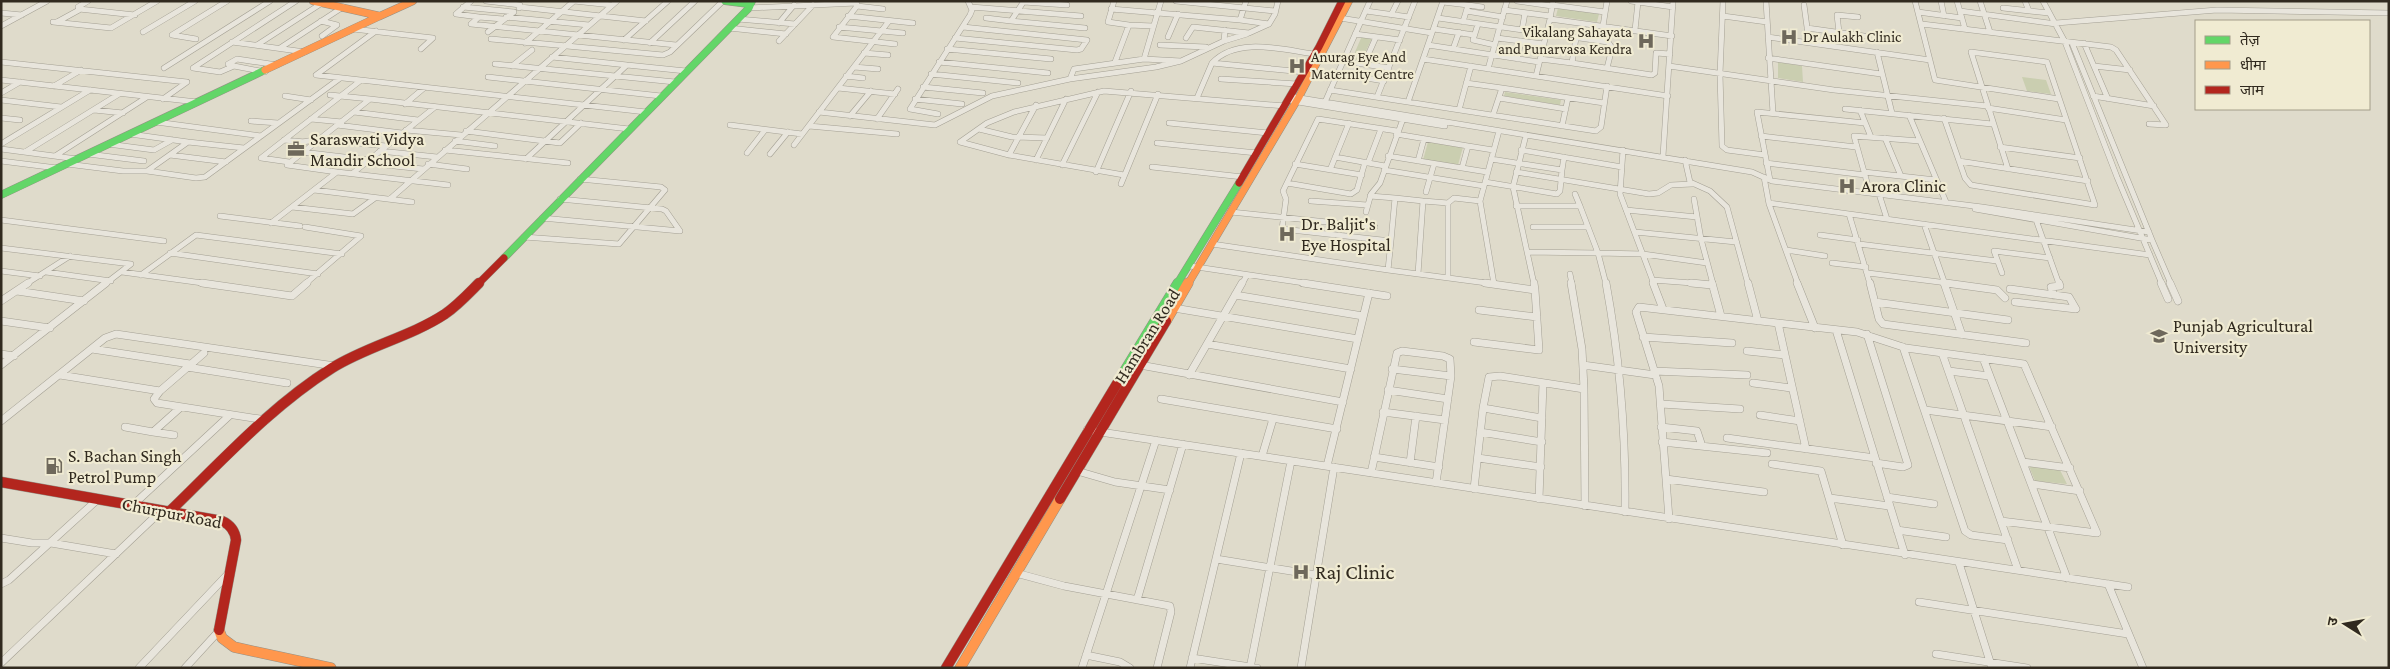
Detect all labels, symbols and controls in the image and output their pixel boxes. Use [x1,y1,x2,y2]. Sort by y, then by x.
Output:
legend [2195,20,2370,110]
place label: Vikalang Sahayata and Punarvasa Kendra [1498,24,1632,57]
hospital icon: Dr Aulakh Clinic [1779,27,1799,47]
place label: Dr Aulakh Clinic [1803,29,1902,45]
hospital icon: Vikalang Sahayata and Punarvasa Kendra [1636,31,1656,51]
text: तेज़ [2240,31,2261,48]
place label: Anurag Eye And Maternity Centre [1311,49,1414,83]
hospital icon: Anurag Eye And Maternity Centre [1287,56,1307,76]
text: धीमा [2240,57,2267,73]
text: जाम [2240,82,2265,98]
place label: Saraswati Vidya Mandir School [310,129,424,170]
office icon: Saraswati Vidya Mandir School [286,139,306,159]
hospital icon: Arora Clinic [1837,176,1857,196]
place label: Arora Clinic [1861,176,1946,196]
place label: Dr. Baljit's Eye Hospital [1301,214,1391,255]
hospital icon: Dr. Baljit's Eye Hospital [1277,224,1297,244]
street label: Hambran Road [1110,285,1184,387]
place label: Punjab Agricultural University [2173,316,2313,357]
school or university icon: Punjab Agricultural University [2149,326,2169,346]
place label: S. Bachan Singh Petrol Pump [68,446,182,487]
fuel station icon: S. Bachan Singh Petrol Pump [44,456,64,476]
street label: Churpur Road [120,494,224,533]
place label: Raj Clinic [1315,560,1394,584]
hospital icon: Raj Clinic [1291,562,1311,582]
north arrow [2320,599,2370,649]
text: उ [2324,615,2341,627]

